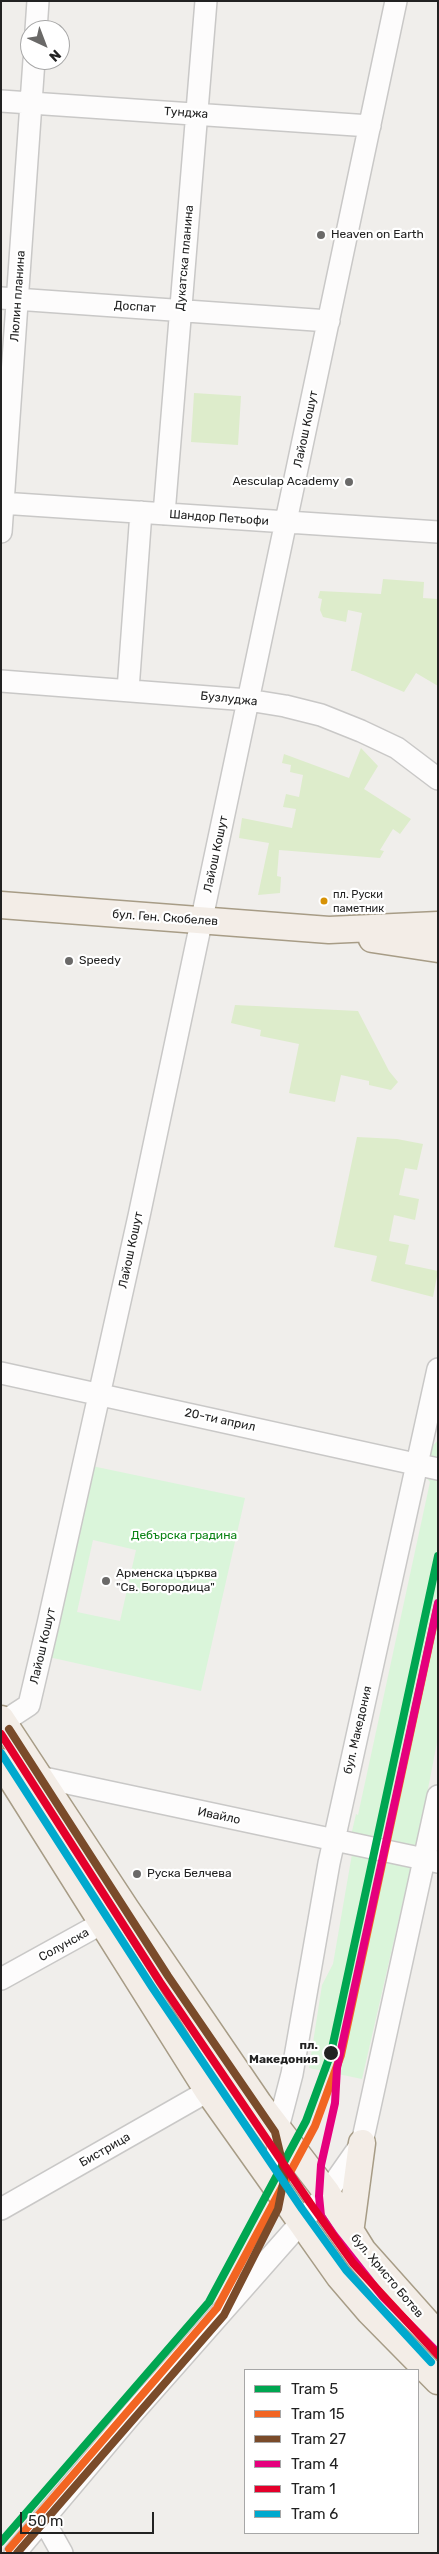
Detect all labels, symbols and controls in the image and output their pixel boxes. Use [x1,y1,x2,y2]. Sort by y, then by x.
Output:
north arrow [20,20,70,70]
text: N [45,46,64,65]
street label: Тунджа [163,104,209,122]
street label: Дукатска планина [173,205,197,311]
place label: Heaven on Earth [331,228,424,242]
marker: Heaven on Earth [315,229,327,241]
street label: Люлин планина [8,250,28,342]
street label: Доспат [114,298,156,316]
street label: Лайош Кошут [291,389,321,469]
place label: Aesculap Academy [233,475,339,489]
marker: Aesculap Academy [343,476,355,488]
street label: Шандор Петьофи [169,507,269,529]
street label: Бузлуджа [200,689,258,709]
street label: Лайош Кошут [201,814,231,894]
place label: пл. Руски паметник [333,888,384,914]
marker: пл. Руски паметник [319,896,329,906]
street label: бул. Ген. Скобелев [112,907,218,929]
place label: Speedy [79,954,121,968]
marker: Speedy [63,955,75,967]
street label: Лайош Кошут [116,1210,146,1290]
street label: 20-ти април [183,1405,257,1435]
park label: Дебърска градина [131,1529,237,1543]
place label: Арменска църква "Св. Богородица" [116,1567,217,1595]
marker: Арменска църква "Св. Богородица" [100,1575,112,1587]
street label: Лайош Кошут [27,1606,59,1686]
street label: бул. Македония [341,1684,375,1776]
street label: Ивайло [196,1804,242,1828]
place label: Руска Белчева [147,1867,232,1881]
marker: Руска Белчева [131,1868,143,1880]
street label: Солунска [36,1925,92,1965]
place label: пл. Македония [249,2039,318,2067]
marker: пл. Македония [322,2044,340,2062]
street label: Бистрица [77,2130,133,2170]
street label: бул. Христо Ботев [348,2231,426,2321]
legend [244,2369,419,2534]
text: Tram 5 [291,2380,338,2398]
text: Tram 15 [291,2405,345,2423]
text: Tram 27 [291,2430,346,2448]
text: Tram 4 [291,2455,339,2473]
text: Tram 1 [291,2480,336,2498]
scale bar [22,2502,156,2534]
text: Tram 6 [291,2505,338,2523]
text: 50 m [28,2512,63,2530]

